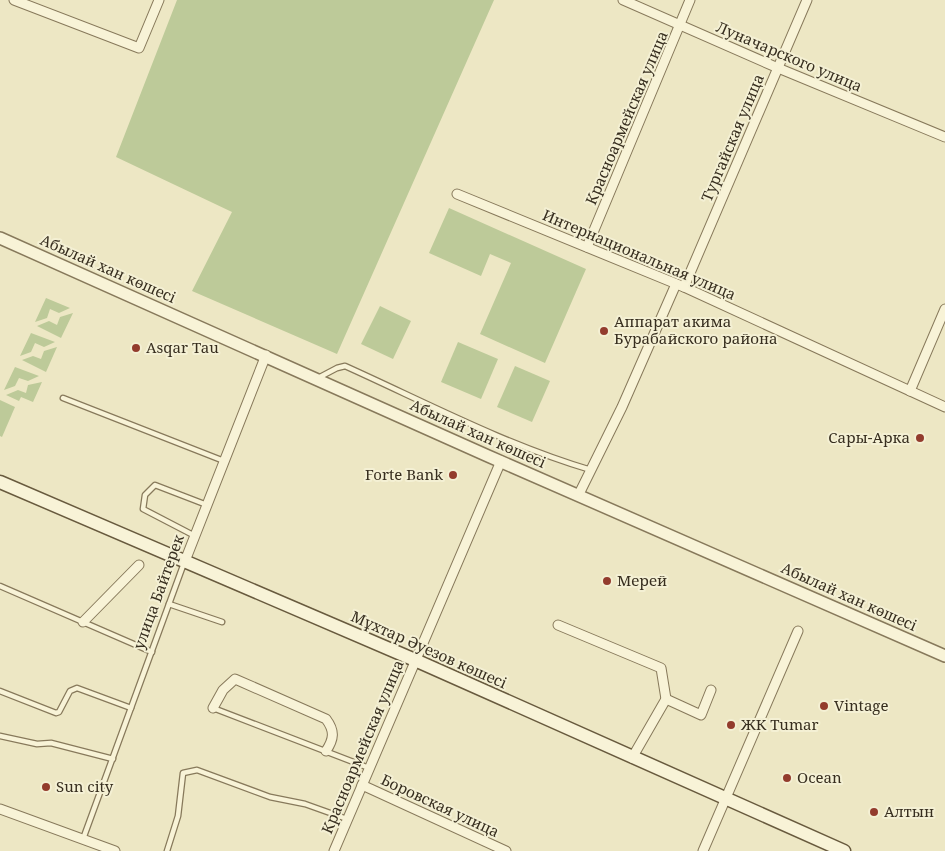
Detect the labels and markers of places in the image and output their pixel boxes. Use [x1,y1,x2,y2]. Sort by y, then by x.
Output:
place label: Аппарат акима Бурабайского района [614,311,778,348]
marker: Аппарат акима Бурабайского района [598,325,610,337]
place label: Asqar Tau [146,337,219,357]
marker: Asqar Tau [130,342,142,354]
place label: Сары-Арка [828,427,910,447]
marker: Сары-Арка [914,432,926,444]
place label: Forte Bank [365,464,443,484]
marker: Forte Bank [447,469,459,481]
place label: Мерей [617,570,667,590]
marker: Мерей [601,575,613,587]
place label: Vintage [834,695,888,715]
marker: Vintage [818,700,830,712]
place label: ЖК Tumar [740,714,819,734]
marker: ЖК Tumar [725,719,737,731]
place label: Ocean [797,767,842,787]
marker: Ocean [781,772,793,784]
place label: Sun city [56,776,114,796]
marker: Sun city [40,781,52,793]
place label: Алтын [884,801,934,821]
marker: Алтын [868,806,880,818]

